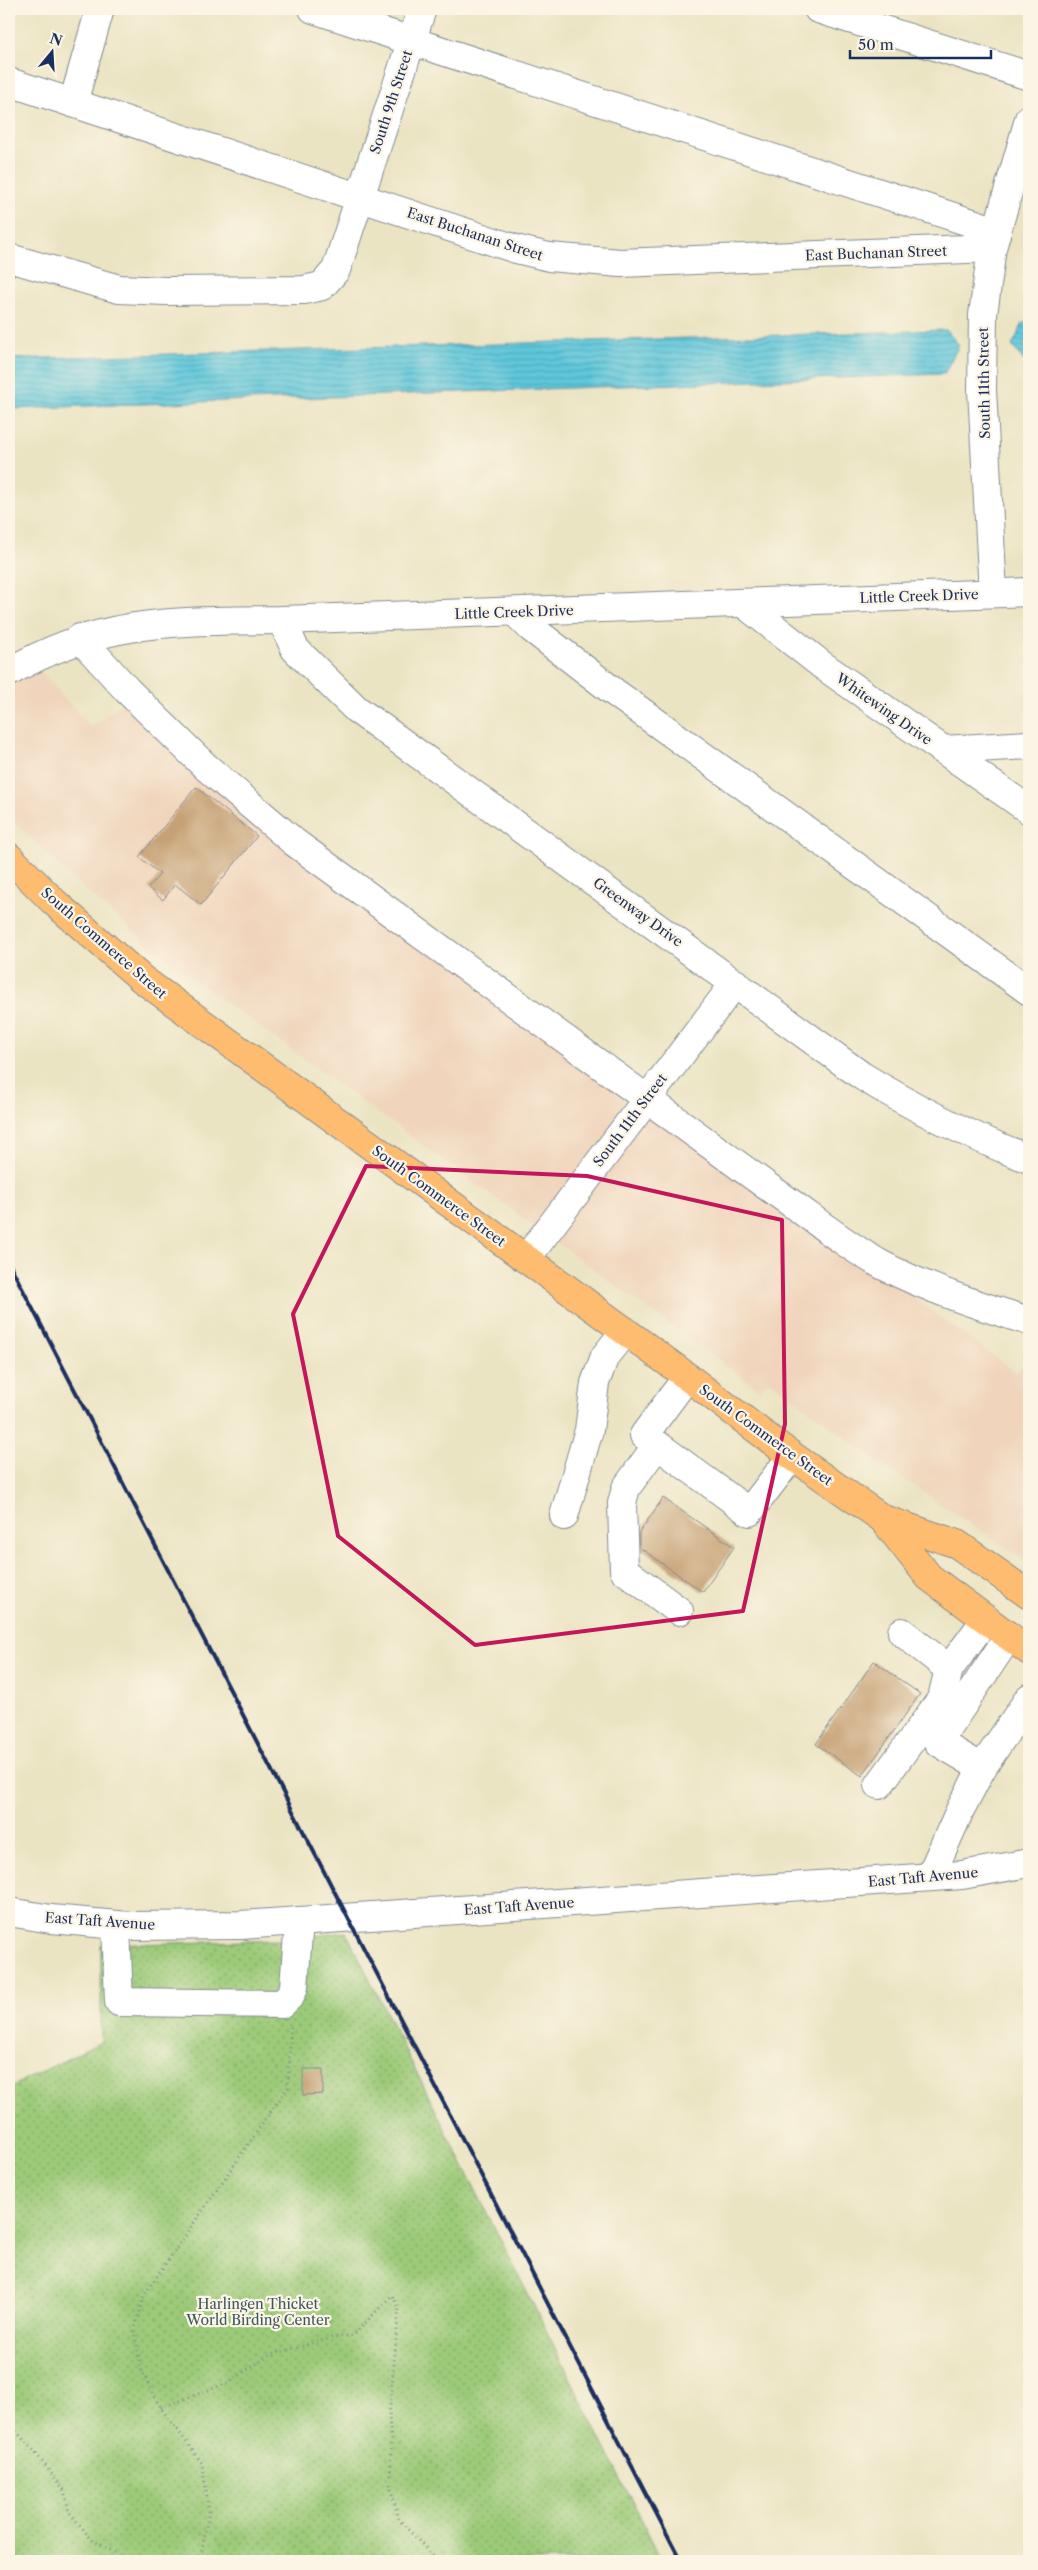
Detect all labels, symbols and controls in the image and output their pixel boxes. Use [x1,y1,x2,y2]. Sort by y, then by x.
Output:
north arrow [28,28,78,78]
scale bar [850,28,992,60]
text: N [47,29,65,50]
text: 50 m [858,35,894,54]
street label: South 9th Street [366,48,416,156]
street label: East Buchanan Street [405,204,545,265]
street label: East Buchanan Street [805,242,947,264]
street label: South 11th Street [974,327,994,439]
street label: Little Creek Drive [859,585,979,607]
street label: Little Creek Drive [454,601,574,623]
street label: Whitewing Drive [832,669,936,749]
street label: Greenway Drive [590,873,687,951]
street label: South Commerce Street [37,884,171,1003]
street label: South 11th Street [589,1070,671,1170]
street label: South Commerce Street [369,1142,509,1251]
street label: South Commerce Street [696,1381,836,1490]
street label: East Taft Avenue [867,1863,979,1891]
street label: East Taft Avenue [463,1893,575,1919]
street label: East Taft Avenue [44,1908,156,1934]
park label: Harlingen Thicket World Birding Center [185,2295,330,2329]

